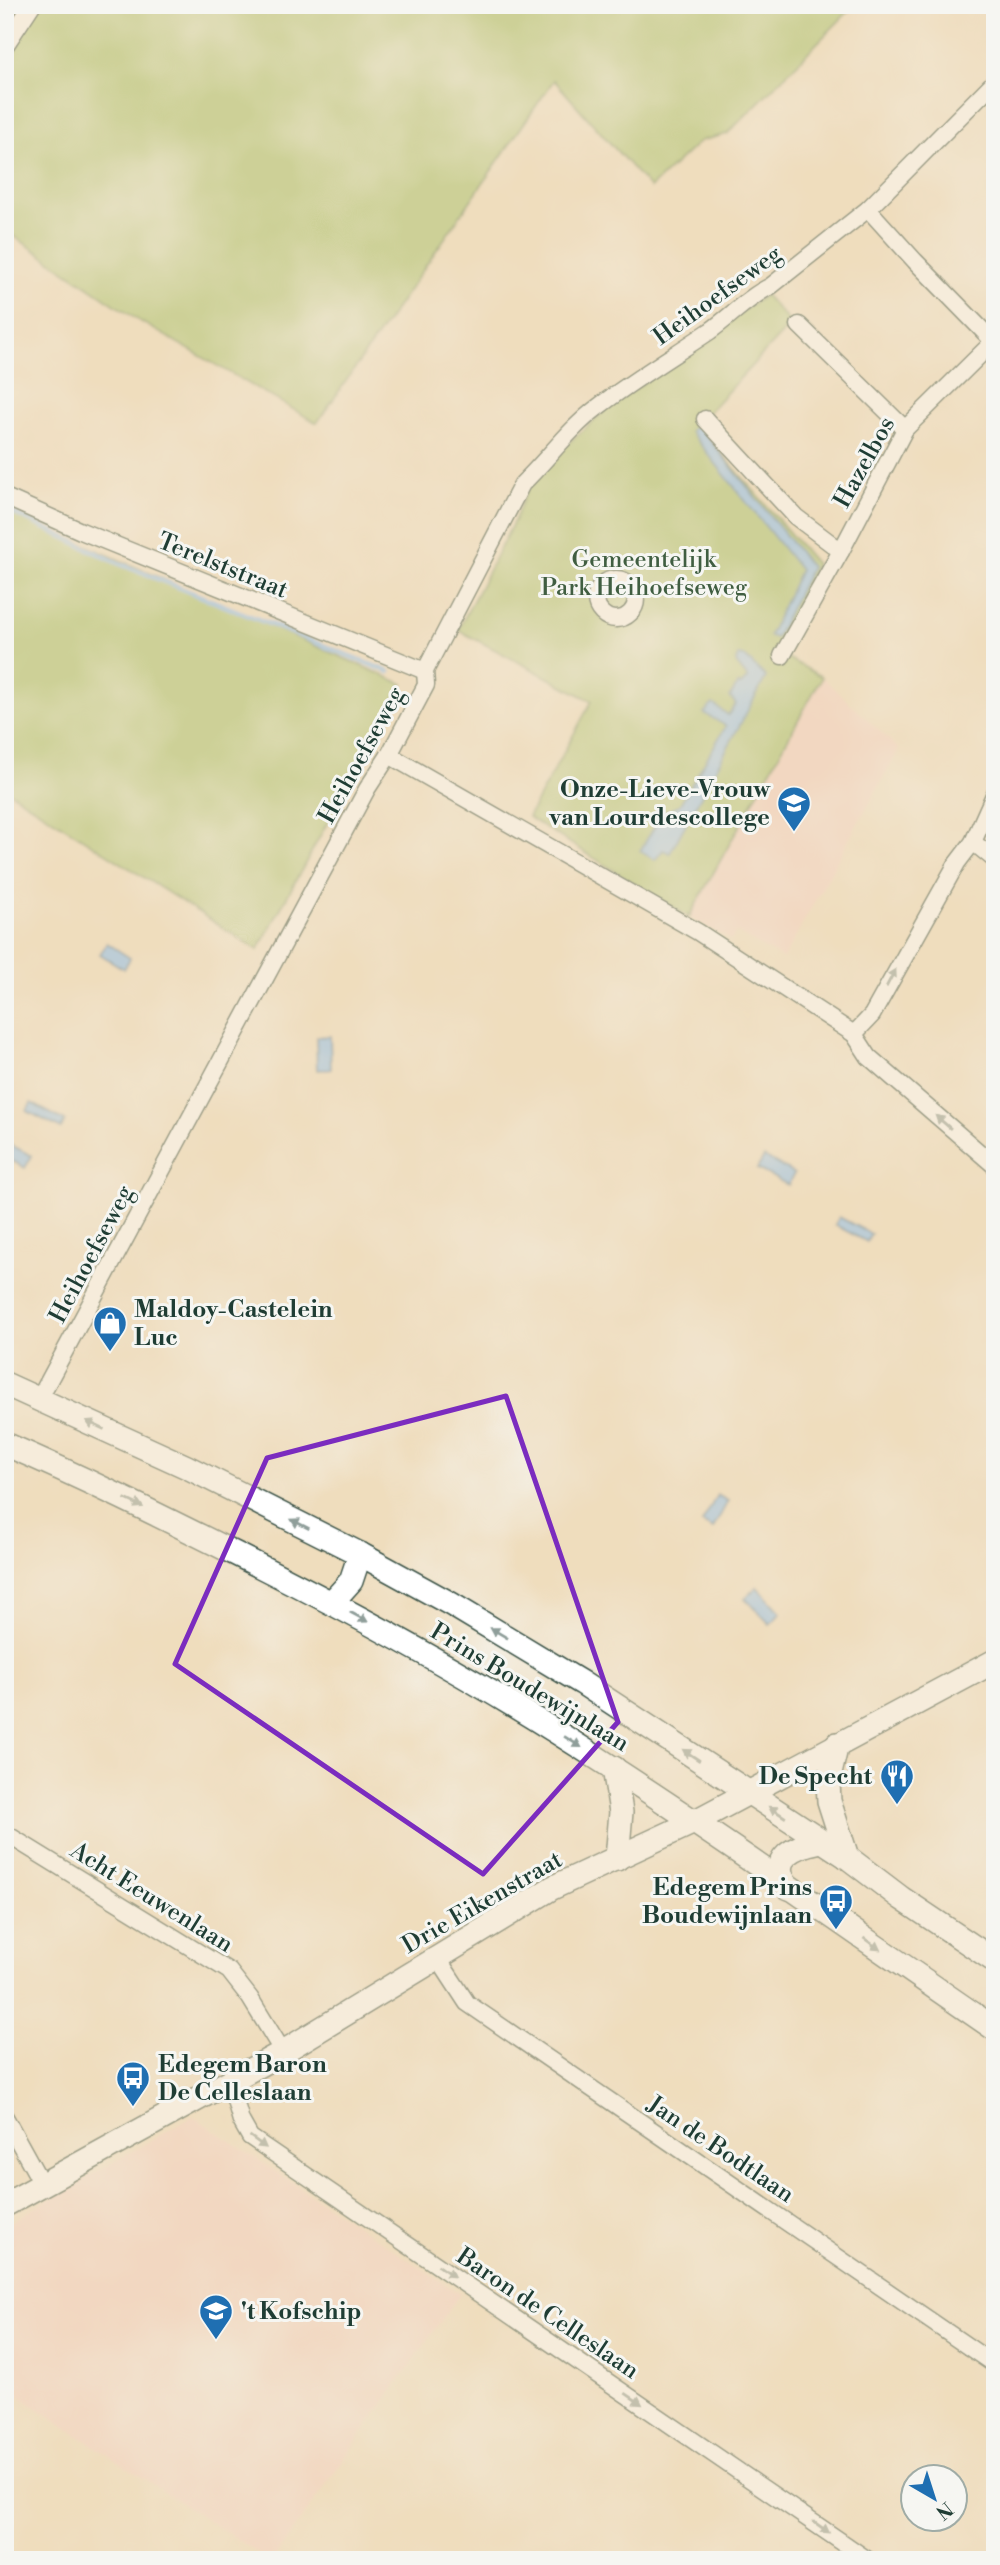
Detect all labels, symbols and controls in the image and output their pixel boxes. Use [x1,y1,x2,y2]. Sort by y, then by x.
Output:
street label: Heihoefseweg [647,239,788,353]
street label: Hazelbos [828,412,902,513]
street label: Terelststraat [153,526,293,606]
park label: Gemeentelijk Park Heihoefseweg [541,545,748,603]
street label: Heihoefseweg [312,681,412,829]
place label: Onze-Lieve-Vrouw van Lourdescollege [548,775,771,833]
school or university icon: Onze-Lieve-Vrouw van Lourdescollege [775,784,813,833]
one-way arrow [886,968,897,988]
one-way arrow [934,1114,952,1130]
street label: Heihoefseweg [43,1180,141,1328]
place label: Maldoy-Castelein Luc [134,1295,333,1353]
shop icon: Maldoy-Castelein Luc [91,1304,129,1353]
one-way arrow [85,1419,105,1431]
one-way arrow [124,1497,144,1509]
one-way arrow [290,1518,310,1529]
one-way arrow [349,1611,369,1622]
street label: Prins Boudewijnlaan [425,1617,634,1759]
one-way arrow [490,1626,509,1639]
one-way arrow [564,1736,583,1749]
one-way arrow [682,1748,700,1762]
restaurant icon: De Specht [878,1757,916,1806]
place label: De Specht [759,1762,872,1792]
one-way arrow [768,1805,786,1819]
street label: Acht Eeuwenlaan [64,1835,238,1960]
street label: Drie Eikenstraat [397,1845,568,1961]
place label: Edegem Prins Boudewijnlaan [642,1873,812,1931]
bus stop icon: Edegem Prins Boudewijnlaan [817,1882,855,1931]
one-way arrow [863,1937,881,1951]
place label: Edegem Baron De Celleslaan [158,2050,327,2108]
bus stop icon: Edegem Baron De Celleslaan [114,2059,152,2108]
street label: Jan de Bodtlaan [640,2089,800,2210]
one-way arrow [249,2135,268,2149]
street label: Baron de Celleslaan [450,2241,644,2386]
one-way arrow [437,2264,455,2278]
school or university icon: 't Kofschip [197,2292,235,2341]
place label: 't Kofschip [241,2297,362,2327]
one-way arrow [625,2392,643,2406]
north arrow [898,2464,968,2534]
text: N [931,2496,957,2524]
one-way arrow [812,2520,831,2533]

